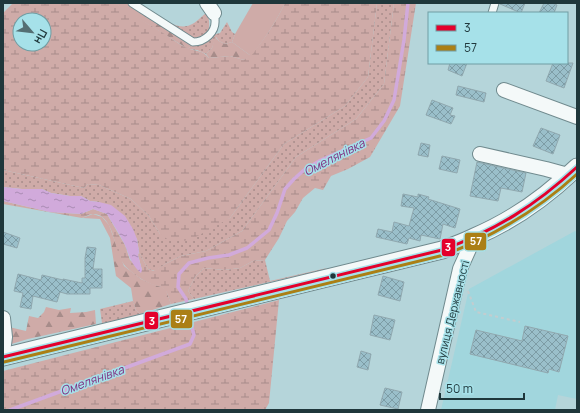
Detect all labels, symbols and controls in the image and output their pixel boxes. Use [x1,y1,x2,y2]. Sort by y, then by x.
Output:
north arrow [12,12,52,52]
legend [428,12,568,64]
text: 3 [464,19,471,36]
text: Пн [31,27,51,47]
text: 57 [464,39,477,56]
water label: Омелянівка [301,134,369,180]
line badge: 57 [464,232,487,251]
text: 57 [470,233,482,248]
line badge: 3 [441,238,456,257]
text: 3 [445,239,451,254]
street label: вулиця Державності [432,259,472,365]
unlabelled marker [328,271,338,281]
line badge: 57 [170,309,193,329]
line badge: 3 [144,311,159,330]
text: 57 [175,311,187,326]
text: 3 [149,313,155,328]
water label: Омелянівка [58,360,127,399]
scale bar [440,375,524,401]
text: 50 m [446,380,473,397]

